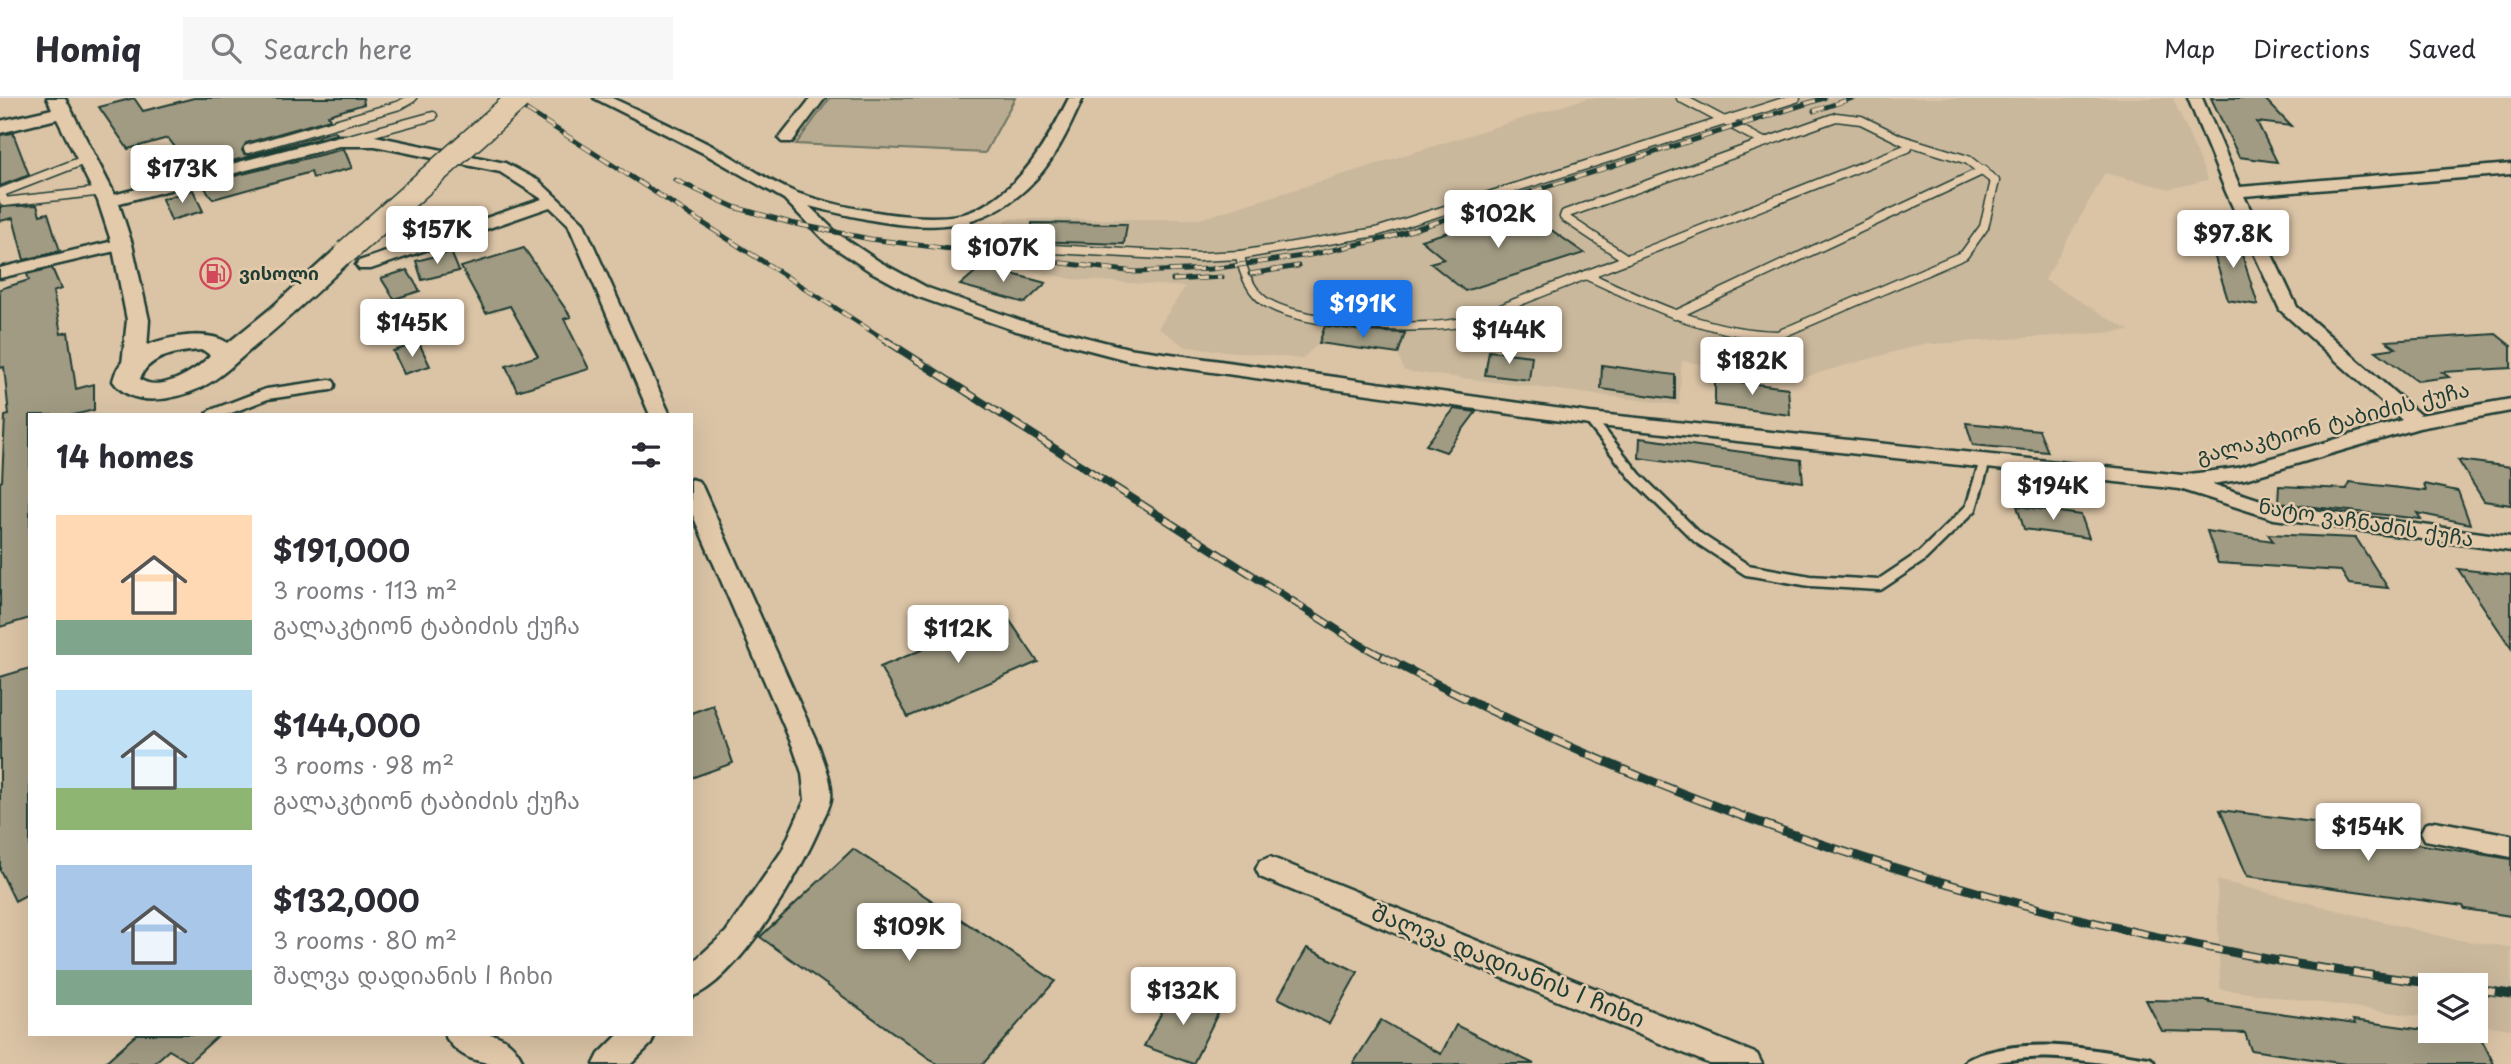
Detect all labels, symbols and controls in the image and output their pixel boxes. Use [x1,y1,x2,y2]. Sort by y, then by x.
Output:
search box [183,17,673,80]
text: Homiq [35,23,141,73]
icon: search [207,29,245,67]
text: Search here [263,29,412,68]
text: Map [2164,30,2215,66]
text: Directions [2253,30,2370,66]
text: Saved [2408,30,2476,66]
pin: $173K [133,146,231,205]
text: $173K [146,150,218,185]
pin: $102K [1449,190,1547,250]
text: $102K [1460,195,1536,230]
pin: $157K [388,206,486,266]
text: $157K [402,211,472,246]
pin: $97.8K [2176,211,2290,270]
text: $97.8K [2193,215,2273,250]
pin: $107K [954,225,1052,284]
text: $107K [967,229,1039,264]
fuel station icon: ვისოლი [199,257,233,291]
place label: ვისოლი [239,259,319,286]
pin: $191K [1314,280,1412,340]
text: $191K [1329,285,1397,320]
pin: $145K [363,300,461,359]
text: $145K [376,304,448,339]
pin: $144K [1460,306,1558,366]
text: $144K [1472,311,1546,346]
pin: $182K [1703,338,1801,397]
text: $182K [1716,342,1788,377]
street label: გალაკტიონ ტაბიძის ქუჩა [2193,372,2472,470]
text: 14 homes [56,433,194,478]
icon: filters [627,436,665,474]
pin: $194K [2004,462,2102,522]
text: $194K [2017,467,2089,502]
street label: ნატო ვაჩნაძის ქუჩა [2256,488,2476,554]
text: $191,000 [273,527,410,572]
icon: home [112,543,196,627]
text: 3 rooms · 113 m² [273,572,457,607]
pin: $112K [909,606,1007,665]
text: გალაკტიონ ტაბიძის ქუჩა [273,607,580,642]
text: $112K [924,610,992,645]
text: $144,000 [273,702,421,747]
icon: home [112,718,196,802]
text: 3 rooms · 98 m² [273,747,454,782]
text: გალაკტიონ ტაბიძის ქუჩა [273,782,580,817]
pin: $154K [2319,804,2417,863]
text: $154K [2332,808,2404,843]
text: $132,000 [273,877,420,922]
icon: home [112,893,196,977]
street label: შალვა დადიანის I ჩიხი [1367,893,1651,1036]
pin: $109K [860,904,958,963]
text: $109K [873,908,945,943]
text: 3 rooms · 80 m² [273,922,457,957]
text: შალვა დადიანის I ჩიხი [273,957,553,992]
pin: $132K [1134,968,1232,1027]
text: $132K [1147,972,1219,1007]
map controls [2418,973,2488,1043]
button: layers [2418,973,2488,1043]

